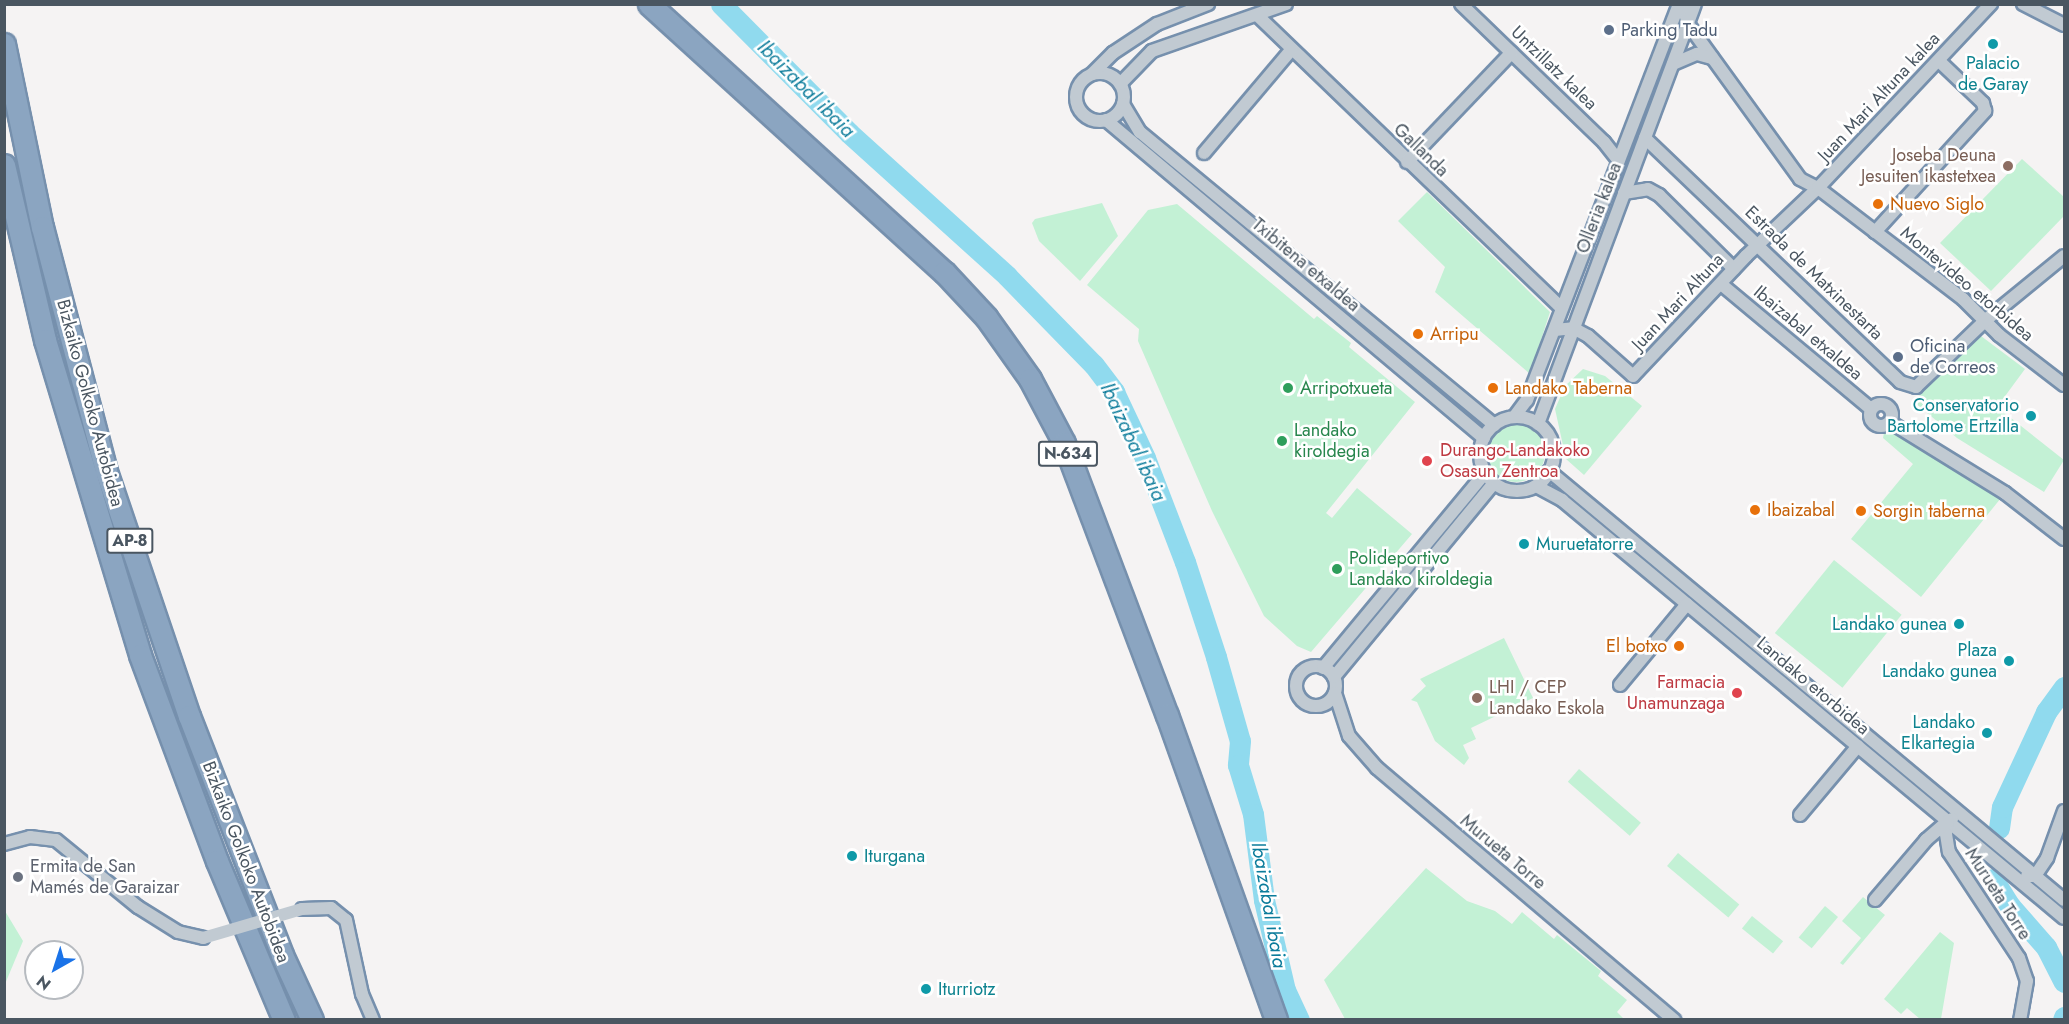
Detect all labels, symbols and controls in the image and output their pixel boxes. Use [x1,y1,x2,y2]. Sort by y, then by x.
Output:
place label: Parking Tadu [1621,19,1718,41]
street label: Untzillatz kalea [1506,21,1602,115]
marker: Parking Tadu [1602,23,1616,37]
street label: Juan Mari Altuna kalea [1814,28,1944,166]
water label: Ibaizabal ibaia [752,35,860,143]
marker: Palacio de Garay [1986,37,2000,51]
place label: Palacio de Garay [1958,53,2028,96]
street label: Gallanda [1389,119,1453,181]
place label: Joseba Deuna Jesuiten ikastetxea [1861,145,1996,188]
marker: Joseba Deuna Jesuiten ikastetxea [2001,159,2015,173]
street label: Olleria kalea [1572,160,1626,256]
place label: Nuevo Siglo [1890,193,1984,215]
marker: Nuevo Siglo [1871,197,1885,211]
street label: Estrada de Matxinestarta [1741,202,1887,344]
street label: Txibitena etxaldea [1248,214,1364,316]
street label: Montevideo etorbidea [1896,222,2038,346]
street label: Juan Mari Altuna [1628,249,1728,355]
street label: Ibaizabal etxaldea [1749,281,1867,385]
street label: Bizkaiko Golkoko Autobidea [52,297,128,509]
place label: Arripu [1430,323,1479,345]
marker: Arripu [1411,327,1425,341]
place label: Oficina de Correos [1910,336,1996,378]
marker: Oficina de Correos [1891,350,1905,364]
place label: Arripotxueta [1300,377,1392,399]
place label: Landako Taberna [1505,377,1632,399]
water label: Ibaizabal ibaia [1095,379,1171,505]
marker: Arripotxueta [1281,381,1295,395]
marker: Landako Taberna [1486,381,1500,395]
place label: Conservatorio Bartolome Ertzilla [1887,395,2019,438]
marker: Conservatorio Bartolome Ertzilla [2024,409,2038,423]
place label: Landako kiroldegia [1294,420,1370,462]
marker: Landako kiroldegia [1275,434,1289,448]
place label: Durango-Landakoko Osasun Zentroa [1440,440,1590,482]
road number: N-634 [1036,441,1100,467]
marker: Durango-Landakoko Osasun Zentroa [1418,452,1436,470]
place label: Ibaizabal [1767,499,1835,521]
place label: Sorgin taberna [1873,500,1985,522]
marker: Ibaizabal [1748,503,1762,517]
marker: Sorgin taberna [1854,504,1868,518]
road number: AP-8 [106,528,154,554]
place label: Muruetatorre [1536,533,1633,555]
marker: Muruetatorre [1517,537,1531,551]
place label: Polideportivo Landako kiroldegia [1349,548,1493,590]
marker: Polideportivo Landako kiroldegia [1330,562,1344,576]
place label: Landako gunea [1832,613,1947,635]
marker: Landako gunea [1952,617,1966,631]
street label: Landako etorbidea [1752,632,1874,740]
place label: El botxo [1606,635,1667,657]
marker: El botxo [1672,639,1686,653]
place label: Plaza Landako gunea [1882,640,1997,682]
marker: Plaza Landako gunea [2002,654,2016,668]
place label: Farmacia Unamunzaga [1627,672,1725,714]
place label: LHI / CEP Landako Eskola [1489,677,1604,720]
marker: Farmacia Unamunzaga [1730,686,1744,700]
marker: LHI / CEP Landako Eskola [1470,691,1484,705]
place label: Landako Elkartegia [1901,712,1975,754]
marker: Landako Elkartegia [1980,726,1994,740]
street label: Bizkaiko Golkoko Autobidea [198,758,294,966]
street label: Murueta Torre [1456,810,1550,894]
water label: Ibaizabal ibaia [1246,840,1292,970]
street label: Murueta Torre [1960,844,2036,944]
place label: Iturgana [864,845,925,867]
marker: Iturgana [845,849,859,863]
place label: Ermita de San Mamés de Garaizar [30,856,179,898]
marker: Ermita de San Mamés de Garaizar [11,870,25,884]
north arrow [24,940,84,1000]
text: N [31,970,56,996]
place label: Iturriotz [938,978,996,1000]
marker: Iturriotz [919,982,933,996]

